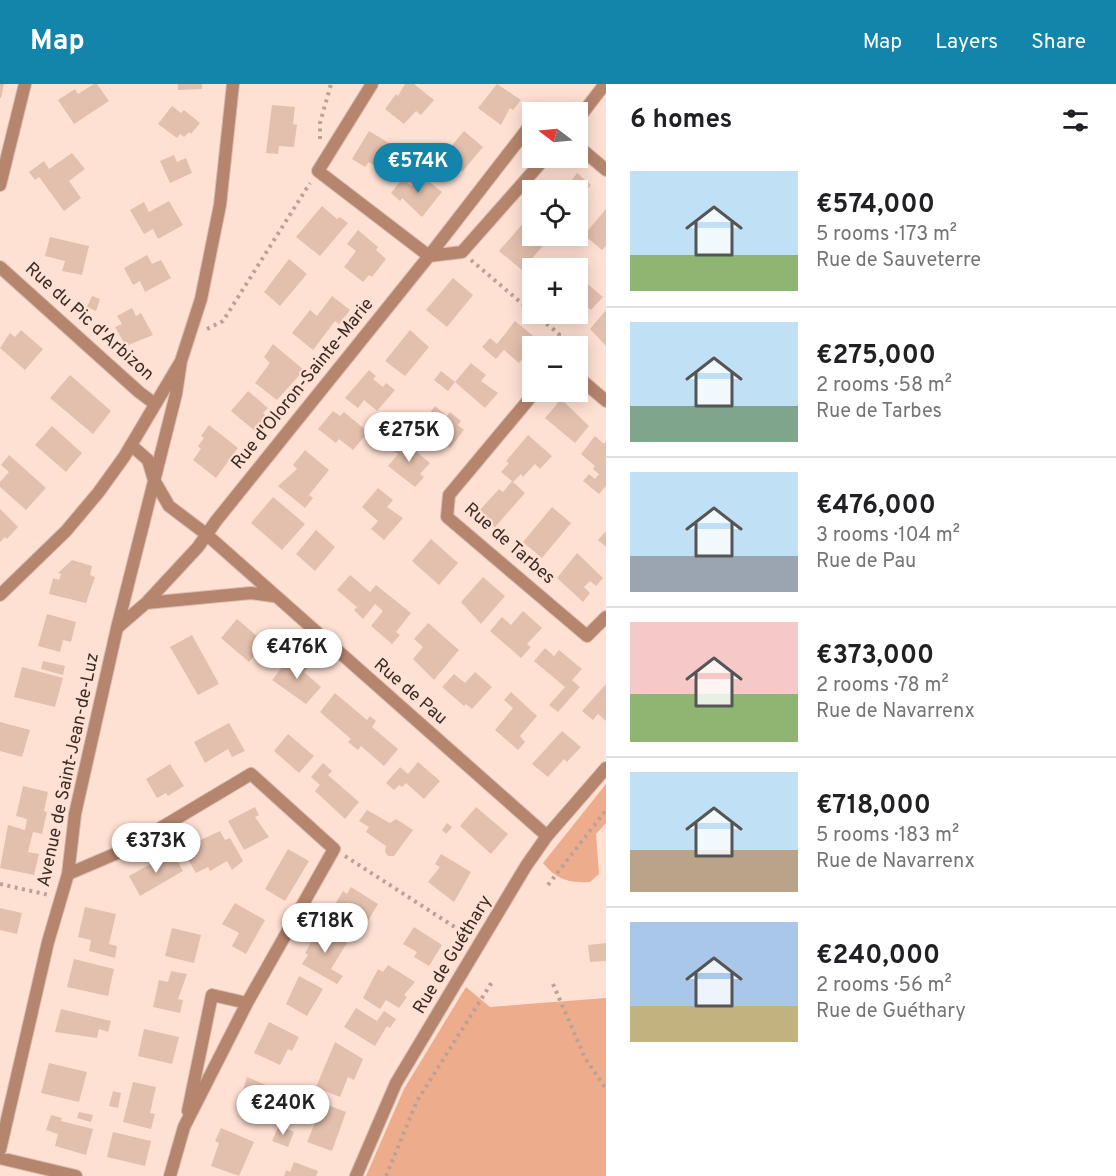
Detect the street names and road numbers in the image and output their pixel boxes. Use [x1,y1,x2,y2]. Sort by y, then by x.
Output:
street label: Rue du Pic d'Arbizon [20,258,158,386]
street label: Rue d'Oloron-Sainte-Marie [227,294,379,474]
street label: Rue de Tarbes [459,498,559,590]
street label: Avenue de Saint-Jean-de-Luz [33,651,105,889]
street label: Rue de Pau [368,654,452,730]
street label: Rue de Guéthary [408,891,498,1019]

